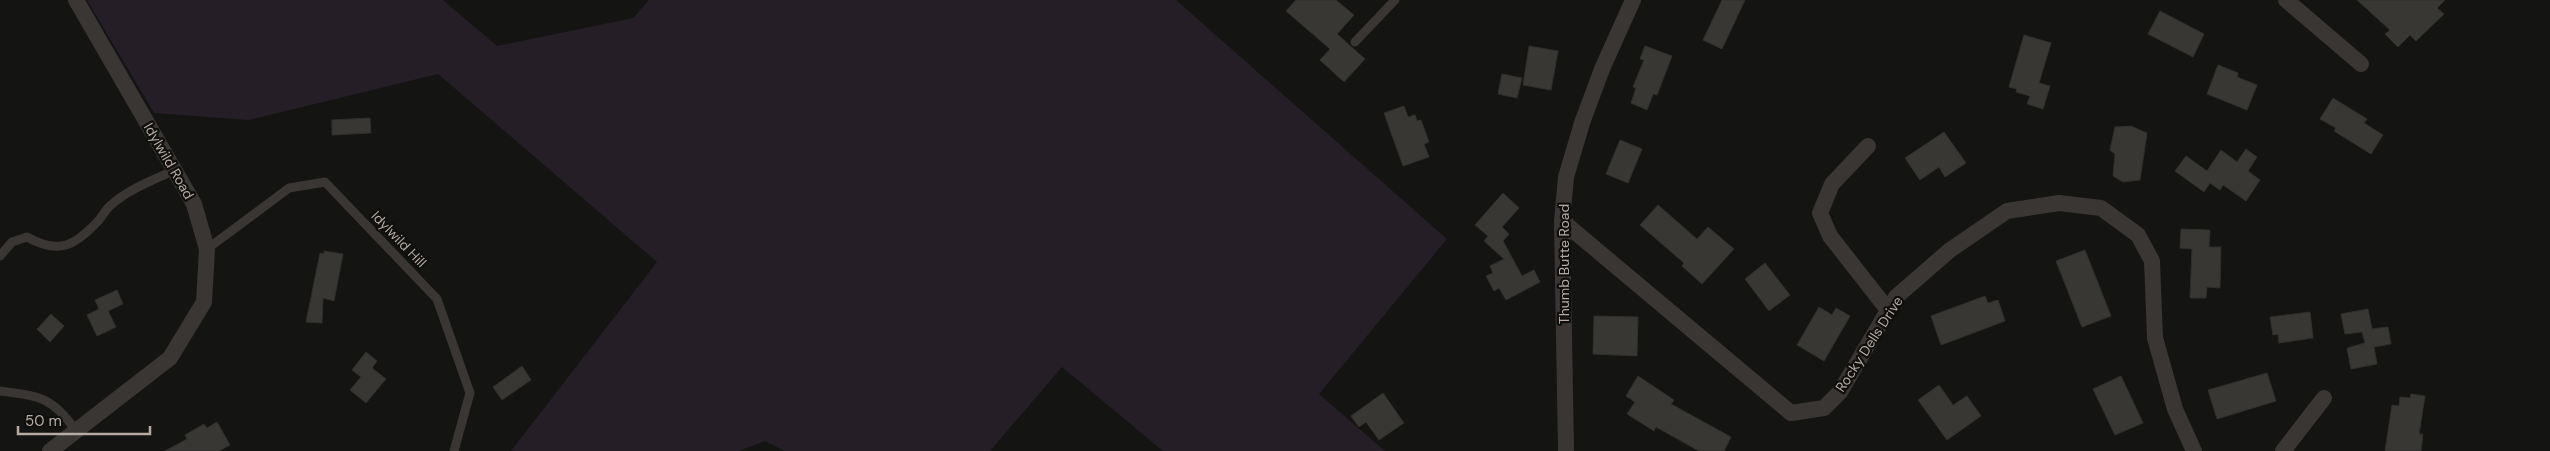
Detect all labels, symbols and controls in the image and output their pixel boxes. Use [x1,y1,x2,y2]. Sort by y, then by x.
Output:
street label: Idylwild Road [140,120,198,202]
street label: Thumb Butte Road [1555,204,1573,324]
street label: Idylwild Hill [368,207,430,271]
street label: Rocky Dells Drive [1831,293,1907,395]
scale bar [18,404,150,436]
text: 50 m [25,411,62,431]

